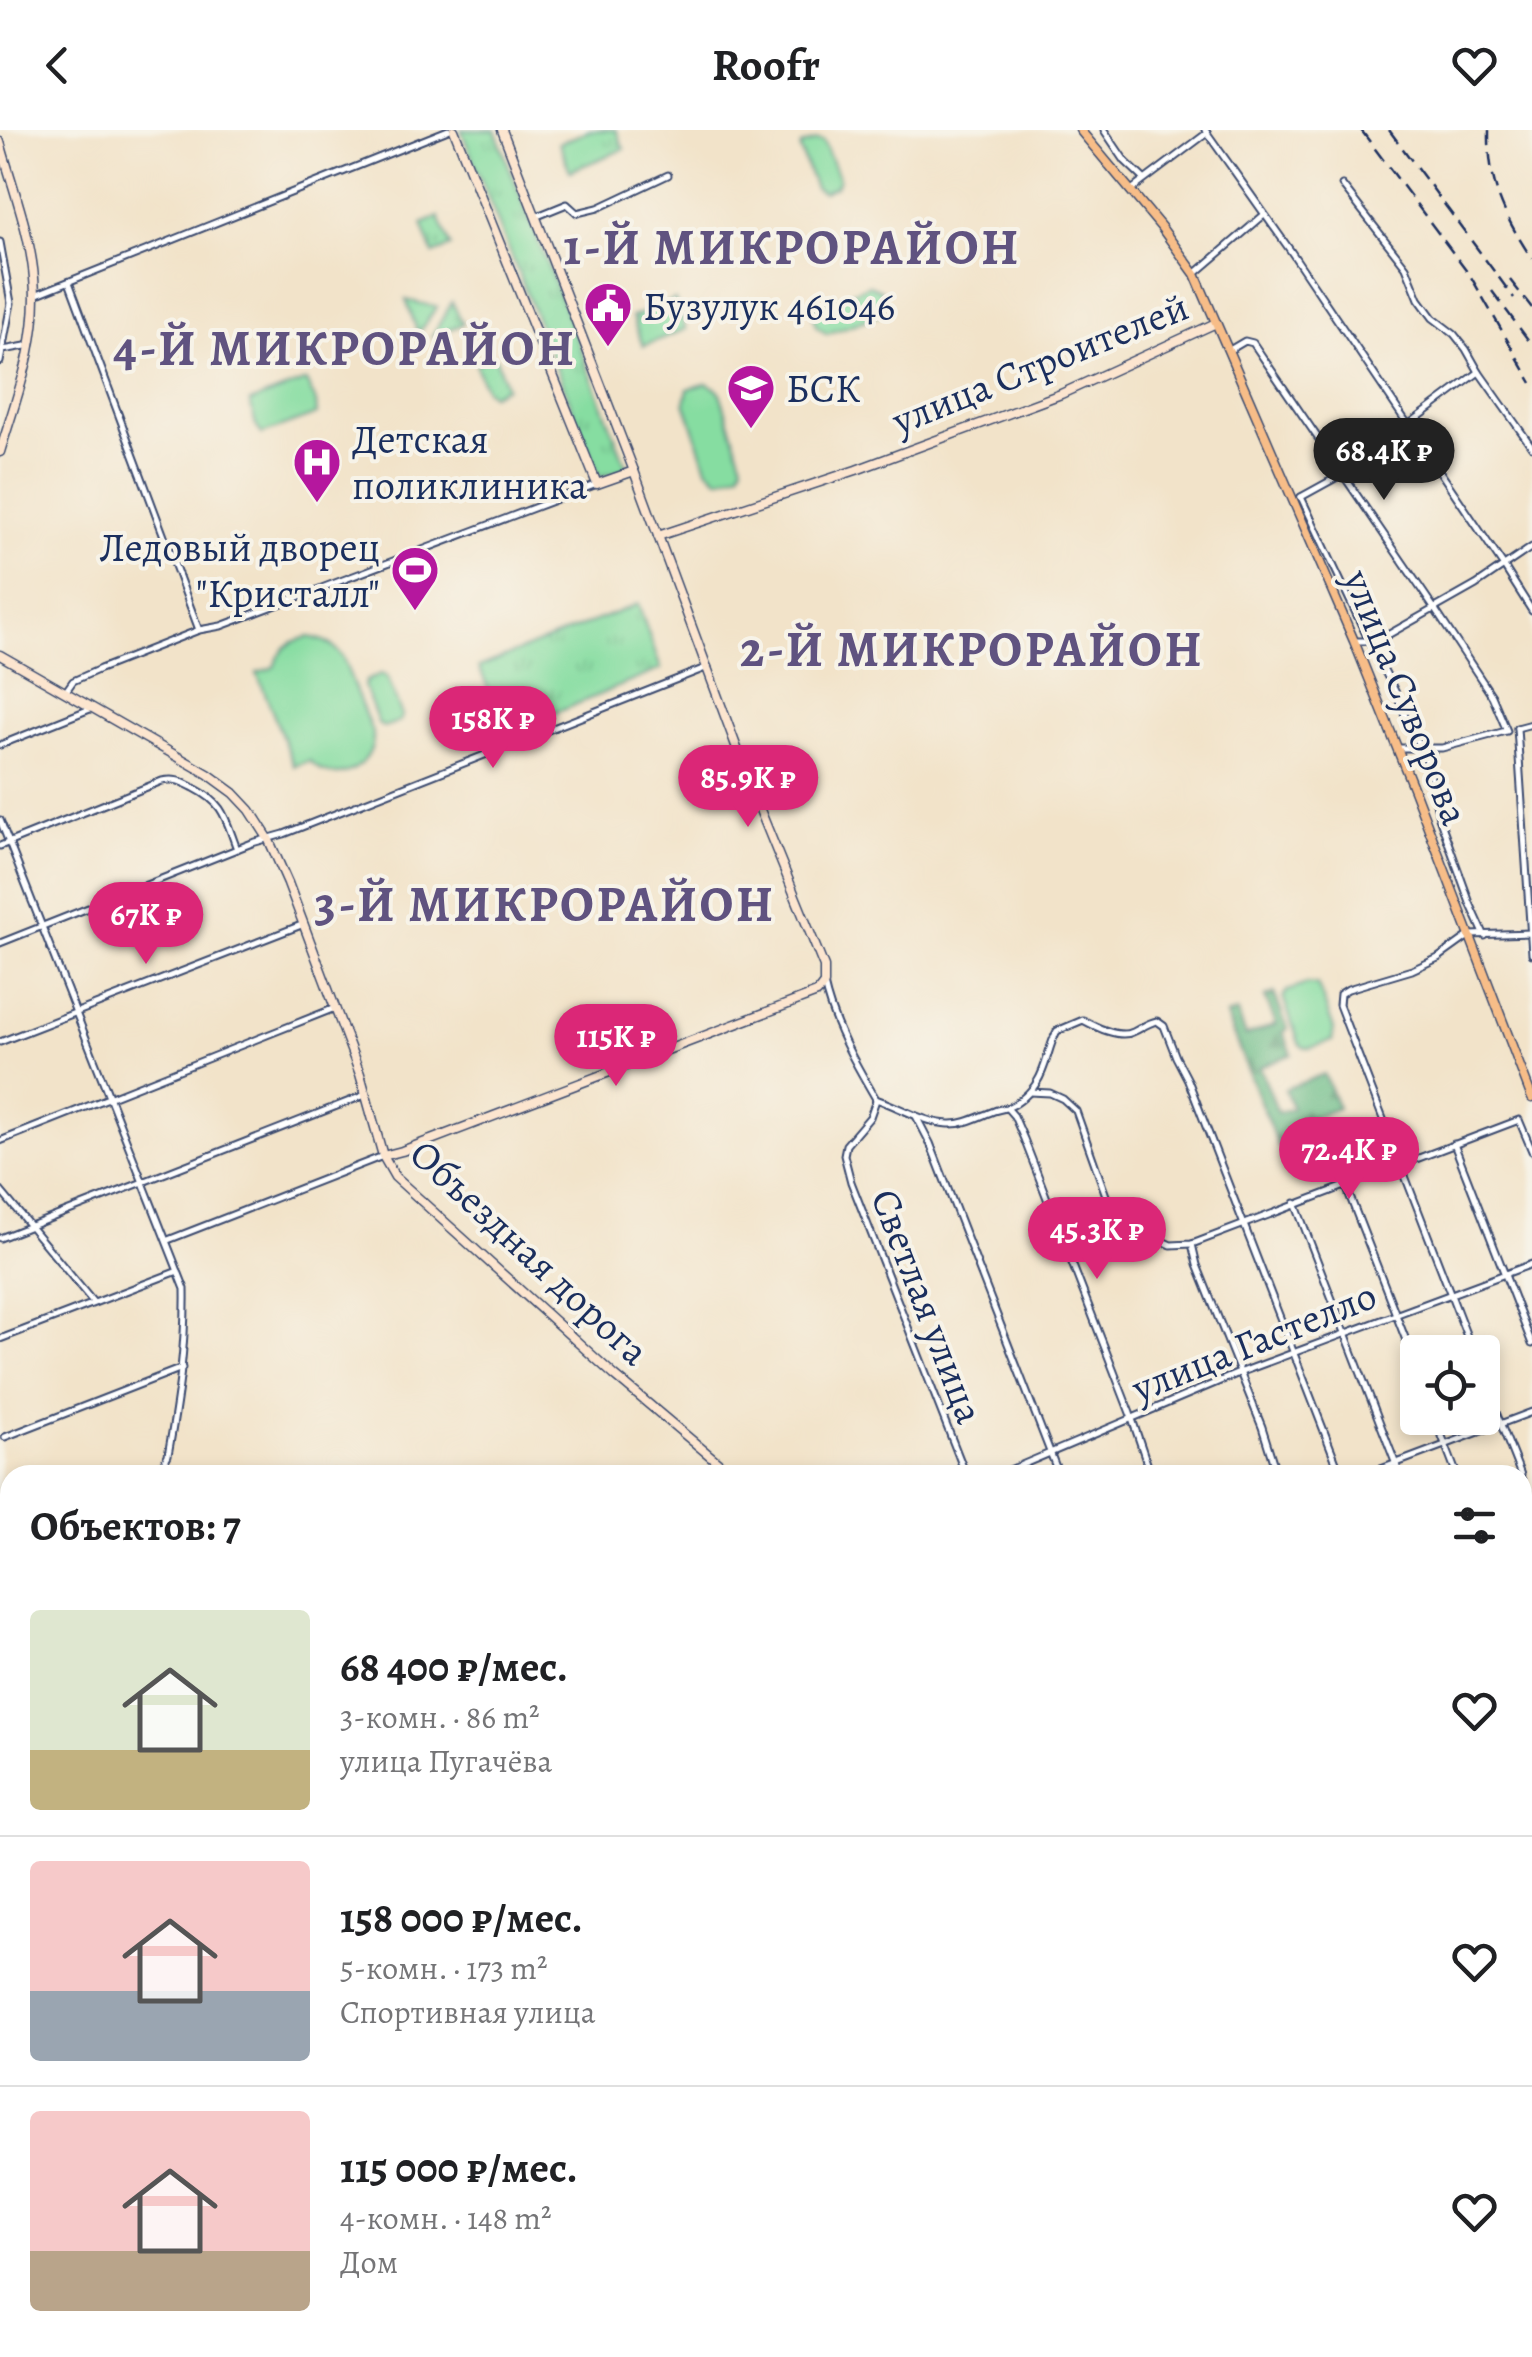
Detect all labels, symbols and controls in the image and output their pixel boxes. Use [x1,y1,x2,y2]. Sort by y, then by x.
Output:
text: Roofr [712,34,820,96]
icon: back [30,38,85,93]
icon: heart [1447,38,1502,93]
district label: 1-Й МИКРОРАЙОН [563,213,1021,281]
place label: Бузулук 461046 [643,279,895,334]
street label: улица Строителей [883,279,1197,448]
public building icon: Бузулук 461046 [582,280,634,348]
district label: 4-Й МИКРОРАЙОН [113,314,577,382]
place label: БСК [786,361,861,416]
school or university icon: БСК [725,362,777,430]
place label: Детская поликлиника [352,412,588,513]
pin: 68.4K ₽ [1292,418,1476,503]
text: 68.4K ₽ [1336,428,1433,472]
hospital icon: Детская поликлиника [291,436,343,504]
place label: Ледовый дворец "Кристалл" [99,520,380,621]
sports icon: Ледовый дворец "Кристалл" [389,544,441,612]
street label: улица Суворова [1330,560,1483,834]
district label: 2-Й МИКРОРАЙОН [740,615,1204,683]
pin: 158K ₽ [412,686,574,771]
text: 158K ₽ [451,696,535,740]
pin: 85.9K ₽ [656,745,840,830]
text: 85.9K ₽ [700,755,796,799]
district label: 3-Й МИКРОРАЙОН [314,870,776,938]
pin: 67K ₽ [76,882,216,967]
text: 67K ₽ [110,892,182,936]
pin: 115K ₽ [535,1004,697,1089]
text: 115K ₽ [576,1014,656,1058]
pin: 72.4K ₽ [1257,1117,1441,1202]
street label: Объездная дорога [398,1127,662,1378]
text: 72.4K ₽ [1301,1127,1397,1171]
street label: Светлая улица [858,1181,998,1432]
pin: 45.3K ₽ [1005,1197,1189,1282]
text: 45.3K ₽ [1050,1207,1144,1251]
street label: улица Гастелло [1123,1267,1385,1416]
map controls [1400,1335,1500,1435]
button: locate [1400,1335,1500,1435]
text: Объектов: 7 [30,1497,241,1554]
icon: filters [1447,1498,1502,1553]
text: 68 400 ₽/мес. [340,1638,568,1695]
icon: home [110,1650,230,1770]
icon: heart [1447,1683,1502,1738]
text: 3-комн. · 86 m² [340,1695,540,1739]
text: улица Пугачёва [340,1739,552,1783]
text: 158 000 ₽/мес. [340,1889,583,1946]
icon: home [110,1901,230,2021]
icon: heart [1447,1934,1502,1989]
text: 5-комн. · 173 m² [340,1946,547,1990]
text: Спортивная улица [340,1990,596,2034]
text: 115 000 ₽/мес. [340,2139,578,2196]
icon: home [110,2151,230,2271]
icon: heart [1447,2184,1502,2239]
text: 4-комн. · 148 m² [340,2196,551,2240]
text: Дом [340,2240,398,2284]

